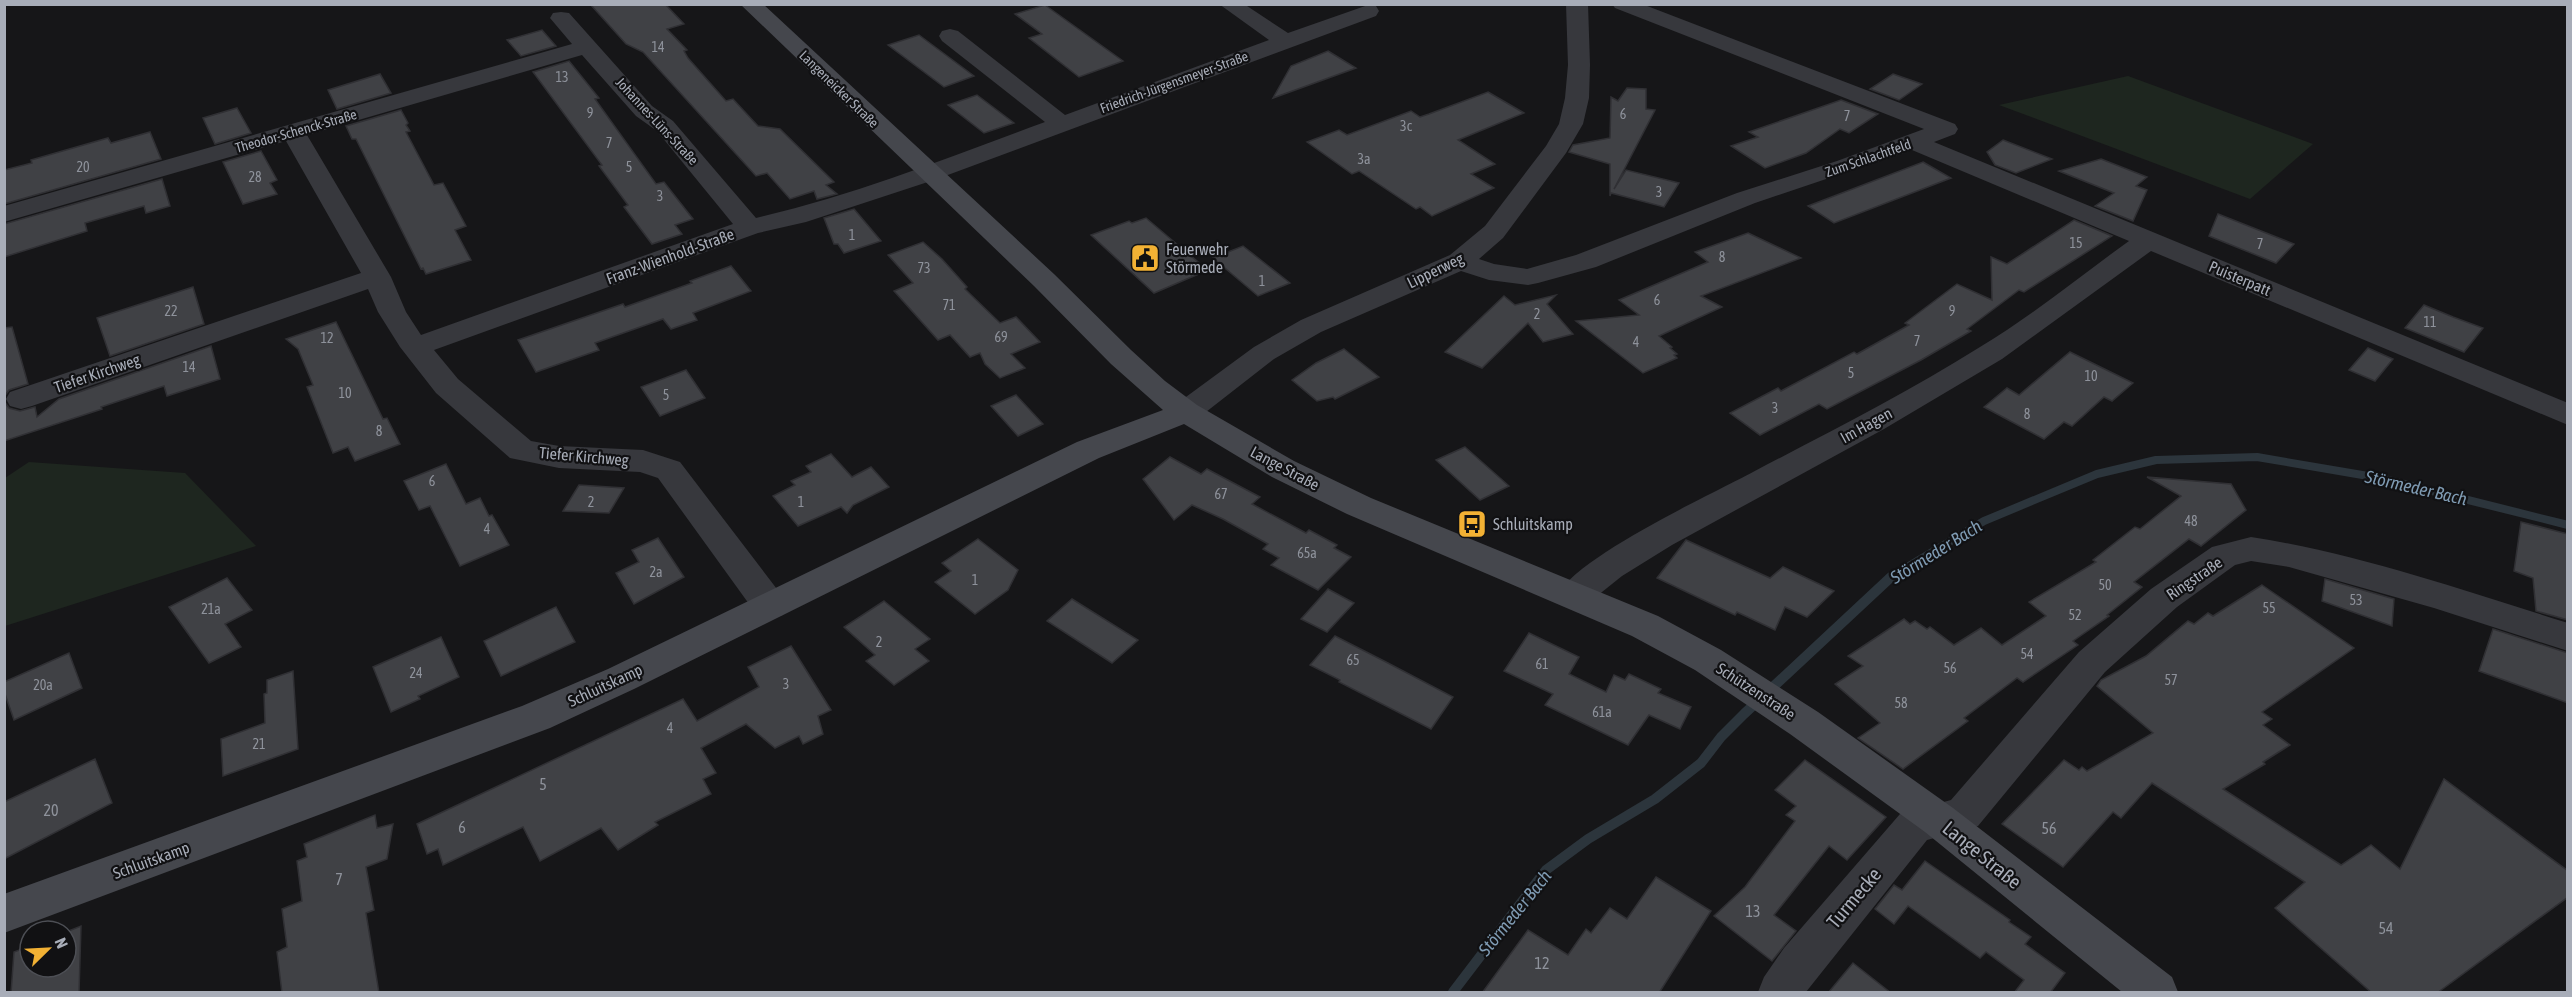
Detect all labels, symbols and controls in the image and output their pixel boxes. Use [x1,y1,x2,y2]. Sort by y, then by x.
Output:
house number: 14 [651,39,665,55]
street label: Langeneicker Straße [796,47,882,131]
street label: Friedrich-Jürgensmeyer-Straße [1098,48,1250,116]
house number: 13 [555,69,569,85]
street label: Johannes-Lüns-Straße [612,74,702,168]
house number: 9 [587,105,593,121]
street label: Theodor-Schenck-Straße [234,106,358,156]
house number: 6 [1620,106,1627,122]
house number: 7 [1844,108,1850,124]
house number: 3c [1400,118,1413,134]
house number: 7 [606,135,612,151]
street label: Zum Schlachtfeld [1823,136,1913,180]
house number: 3a [1357,151,1371,167]
house number: 20 [76,159,90,175]
house number: 5 [626,159,632,175]
house number: 28 [248,169,262,185]
house number: 3 [1656,184,1662,200]
house number: 3 [657,188,663,204]
street label: Franz-Wienhold-Straße [604,225,736,287]
house number: 1 [849,227,855,243]
house number: 15 [2069,235,2083,251]
house number: 7 [2257,236,2263,252]
place label: Feuerwehr Störmede [1166,240,1229,276]
public building icon: Feuerwehr Störmede [1129,242,1161,274]
street label: Lipperweg [1404,249,1467,292]
house number: 8 [1719,249,1726,265]
street label: Puisterpatt [2206,257,2274,300]
house number: 73 [917,260,931,276]
house number: 1 [1259,273,1265,289]
house number: 6 [1654,292,1661,308]
house number: 71 [942,297,956,313]
house number: 22 [164,303,178,319]
house number: 9 [1949,303,1955,319]
house number: 2 [1534,306,1540,322]
house number: 11 [2423,314,2437,330]
house number: 69 [994,329,1008,345]
house number: 12 [320,330,334,346]
house number: 7 [1914,333,1920,349]
house number: 4 [1633,334,1640,350]
street label: Tiefer Kirchweg [52,350,143,397]
house number: 14 [182,359,196,375]
house number: 5 [1848,365,1854,381]
house number: 10 [2084,368,2098,384]
house number: 10 [338,385,352,401]
house number: 5 [663,387,669,403]
house number: 3 [1772,400,1778,416]
street label: Im Hagen [1837,404,1895,447]
house number: 8 [2024,406,2031,422]
house number: 8 [376,423,383,439]
street label: Lange Straße [1247,442,1323,495]
street label: Tiefer Kirchweg [538,443,630,470]
water label: Störmeder Bach [2362,465,2469,509]
house number: 6 [429,473,436,489]
house number: 67 [1214,486,1228,502]
house number: 2 [588,494,594,510]
house number: 1 [798,494,804,510]
bus stop icon: Schluitskamp [1456,508,1488,540]
house number: 48 [2184,513,2198,529]
place label: Schluitskamp [1493,515,1573,534]
water label: Störmeder Bach [1885,515,1986,589]
house number: 4 [484,521,491,537]
house number: 65a [1297,545,1317,561]
street label: Ringstraße [2163,553,2226,604]
house number: 2a [649,564,663,580]
house number: 1 [972,572,978,588]
house number: 50 [2098,577,2112,593]
house number: 53 [2349,592,2363,608]
house number: 55 [2262,600,2276,616]
house number: 21a [201,601,221,617]
house number: 52 [2068,607,2082,623]
house number: 2 [876,634,882,650]
house number: 54 [2020,646,2034,662]
house number: 65 [1346,652,1360,668]
house number: 61 [1535,656,1549,672]
street label: Schützenstraße [1713,659,1799,723]
street label: Schluitskamp [565,660,645,711]
house number: 56 [1943,660,1957,676]
house number: 24 [409,665,423,681]
house number: 57 [2164,672,2178,688]
house number: 3 [783,676,789,692]
house number: 20a [33,677,53,693]
house number: 58 [1894,695,1908,711]
house number: 61a [1592,704,1612,720]
house number: 4 [667,720,674,736]
house number: 21 [252,736,266,752]
house number: 5 [539,775,547,793]
house number: 20 [43,801,59,819]
street label: Lange Straße [1938,816,2026,893]
house number: 6 [458,818,466,836]
house number: 56 [2041,819,2057,837]
street label: Schluitskamp [110,838,192,883]
street label: Turmecke [1822,863,1885,932]
water label: Störmeder Bach [1473,866,1556,960]
house number: 7 [335,870,343,888]
house number: 13 [1745,902,1761,920]
north arrow [18,919,78,979]
house number: 54 [2378,919,2394,937]
text: N [52,935,72,951]
house number: 12 [1534,954,1550,972]

